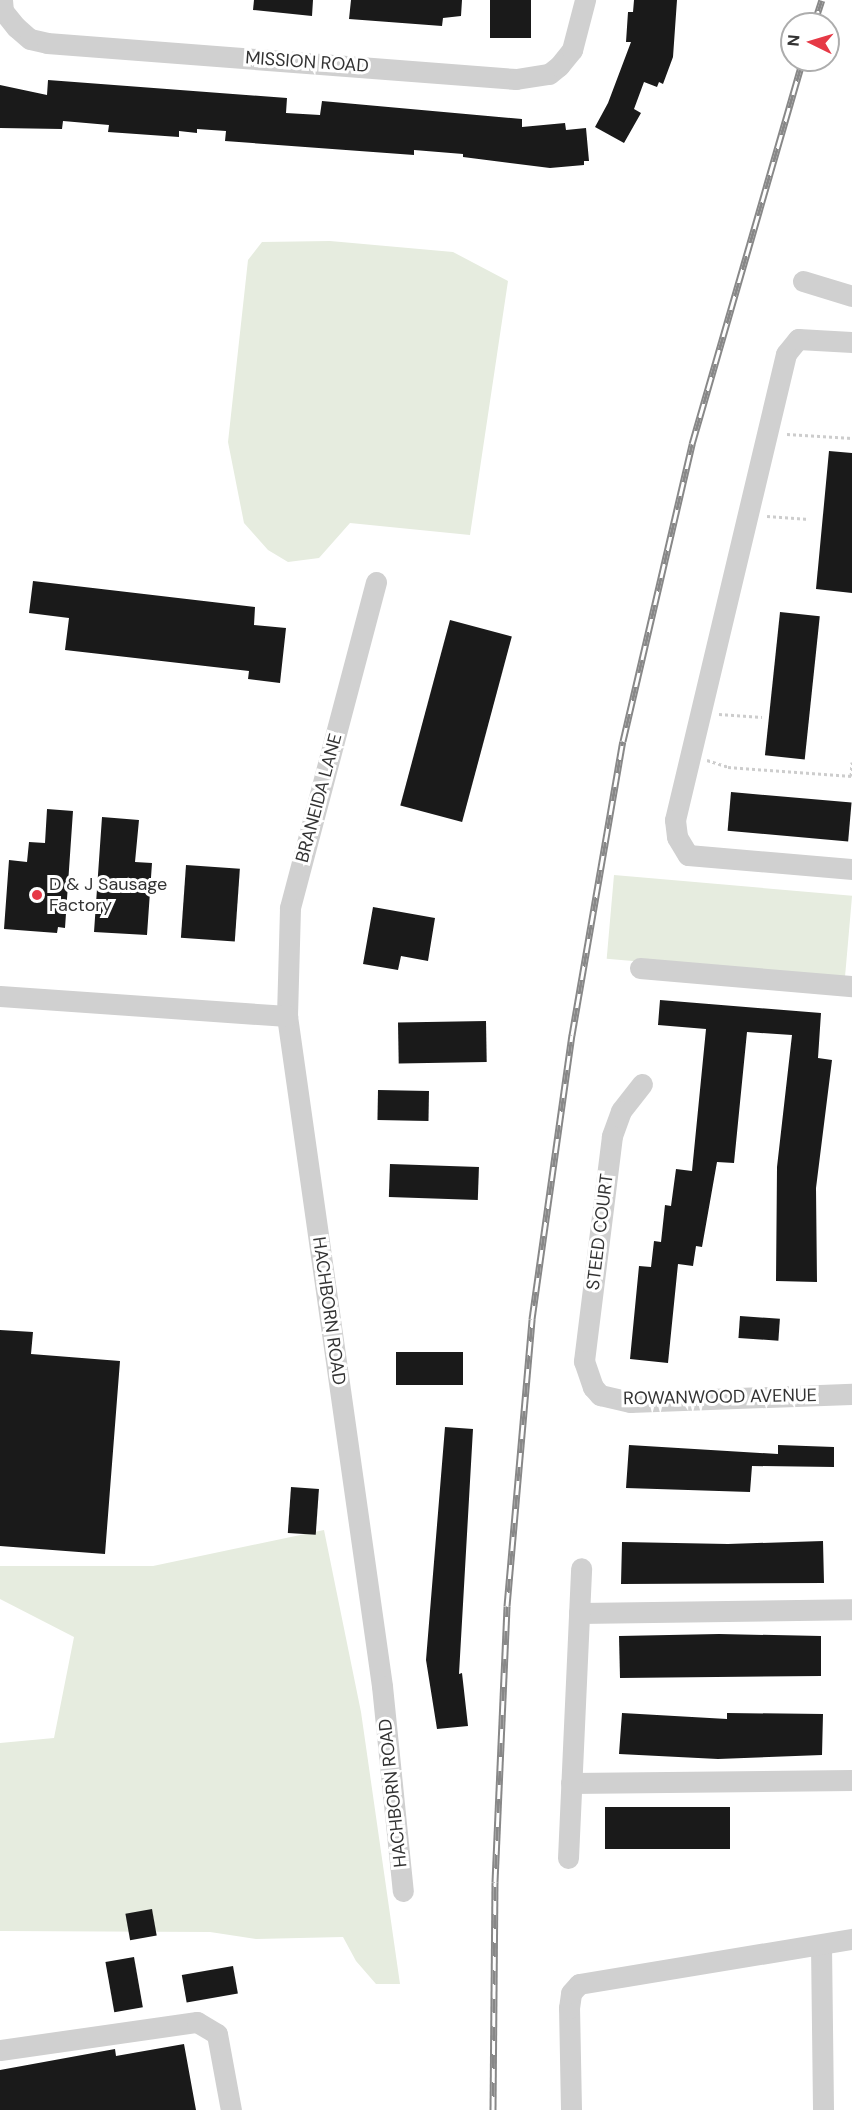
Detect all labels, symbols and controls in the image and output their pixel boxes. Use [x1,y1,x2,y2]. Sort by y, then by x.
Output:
north arrow [780,12,840,72]
text: N [783,34,805,47]
street label: MISSION ROAD [245,47,369,77]
street label: BRANEIDA LANE [291,731,347,865]
place label: D & J Sausage Factory [49,874,167,916]
marker: D & J Sausage Factory [30,888,44,902]
street label: STEED COURT [582,1173,618,1291]
street label: HACHBORN ROAD [308,1236,350,1386]
street label: ROWANWOOD AVENUE [623,1385,817,1409]
street label: HACHBORN ROAD [374,1718,412,1868]

